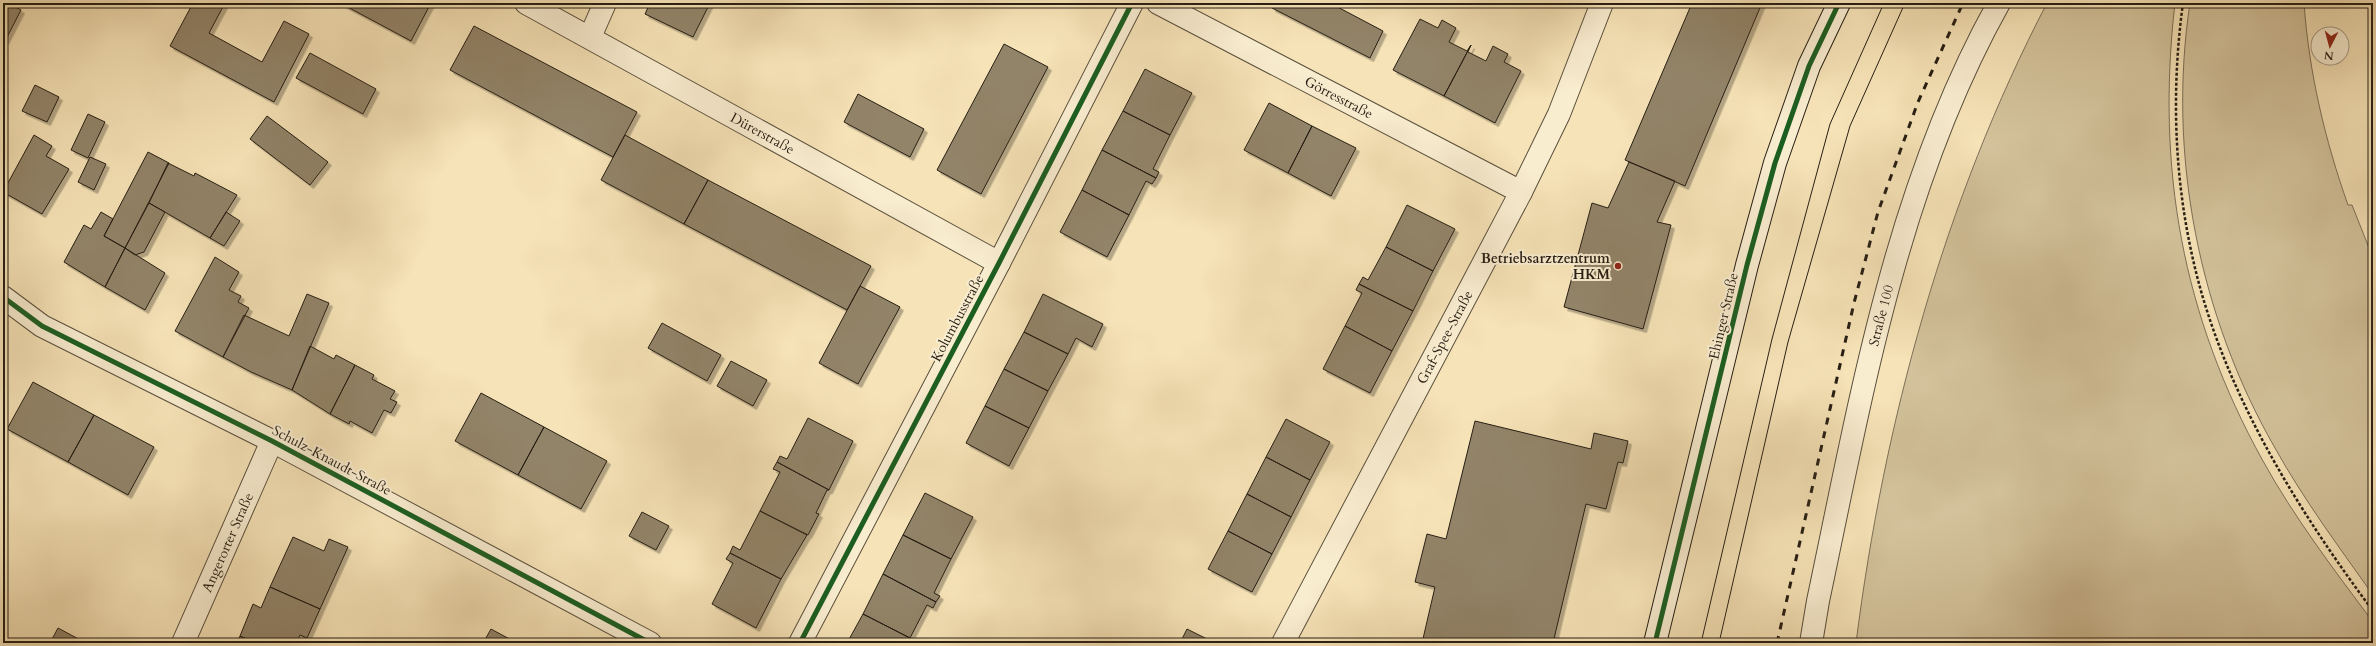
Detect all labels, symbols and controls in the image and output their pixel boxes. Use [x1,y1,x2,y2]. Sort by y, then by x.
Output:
north arrow [2310,26,2350,66]
text: N [2323,47,2335,63]
street label: Görresstraße [1301,72,1376,123]
street label: Dürerstraße [727,108,798,159]
place label: Betriebsarztzentrum HKM [1481,249,1610,284]
marker: Betriebsarztzentrum HKM [1613,261,1623,271]
street label: Kolumbusstraße [927,271,988,365]
street label: Ehinger Straße [1704,271,1743,361]
street label: Straße 100 [1864,283,1898,348]
street label: Graf-Spee-Straße [1412,287,1477,387]
street label: Schulz-Knaudt-Straße [269,421,395,500]
street label: Angerorter Straße [198,490,258,595]

